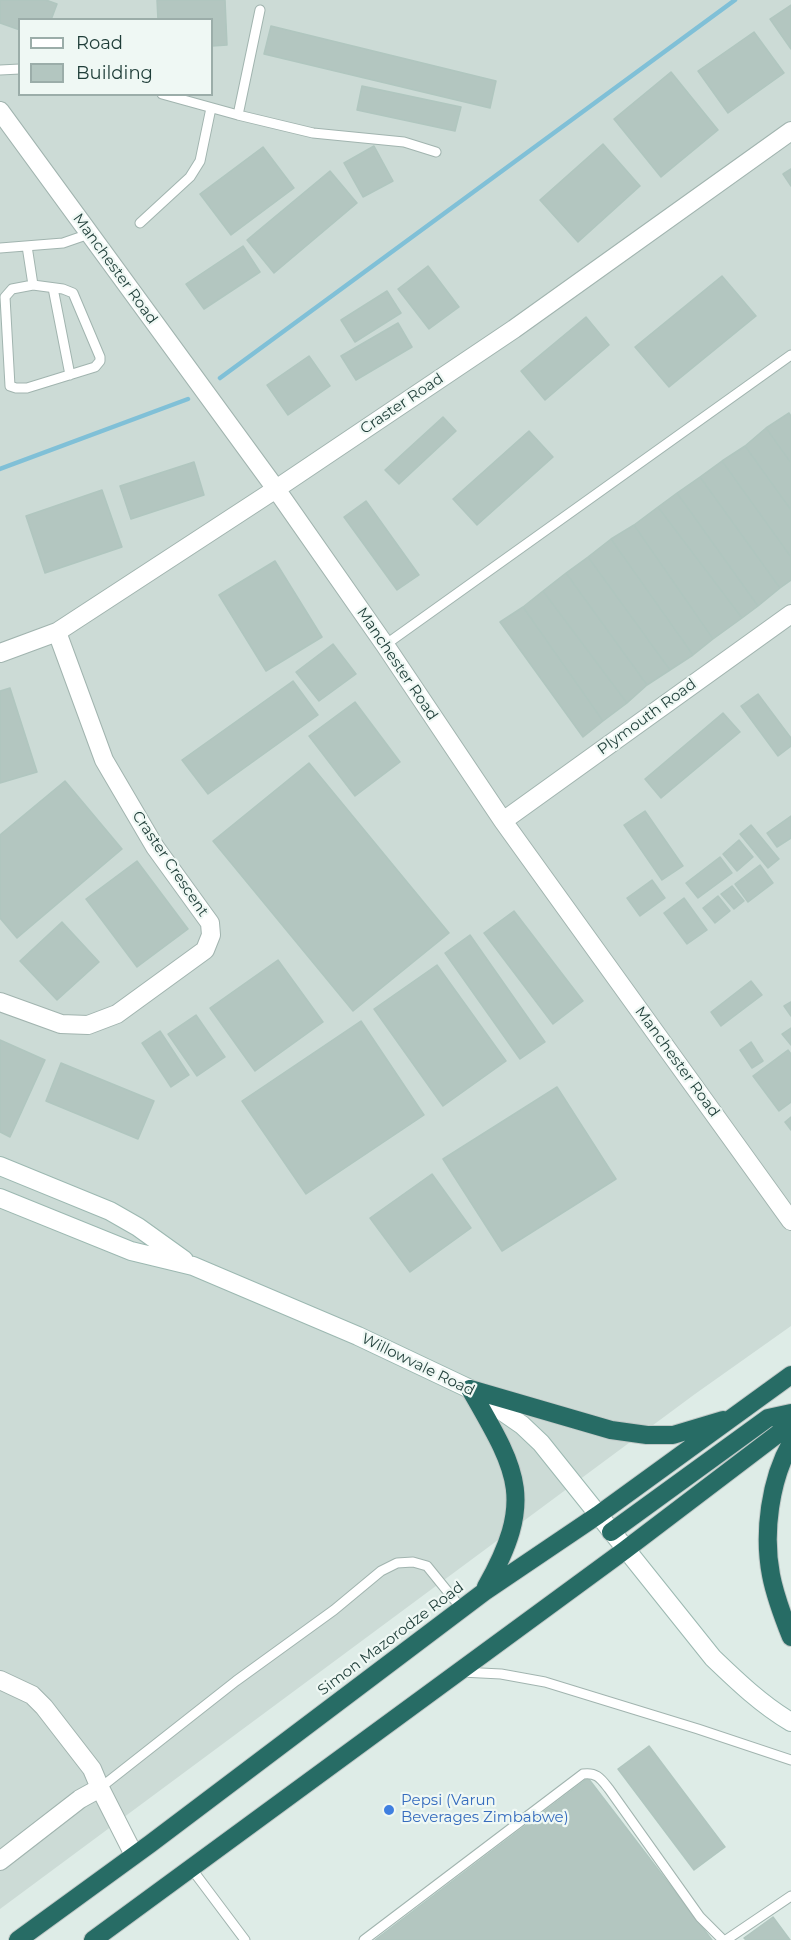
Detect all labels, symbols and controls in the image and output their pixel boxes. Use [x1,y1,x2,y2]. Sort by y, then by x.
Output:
legend [18,18,213,96]
text: Road [76,32,123,54]
text: Building [76,62,153,84]
street label: Manchester Road [69,210,161,328]
street label: Craster Road [357,370,447,438]
street label: Manchester Road [353,604,441,724]
street label: Plymouth Road [594,675,700,759]
street label: Craster Crescent [128,808,212,920]
street label: Manchester Road [631,1003,723,1121]
street label: Willowvale Road [358,1330,478,1400]
street label: Simon Mazorodze Road [315,1578,467,1700]
place label: Pepsi (Varun Beverages Zimbabwe) [401,1792,569,1827]
marker: Pepsi (Varun Beverages Zimbabwe) [382,1803,396,1817]

